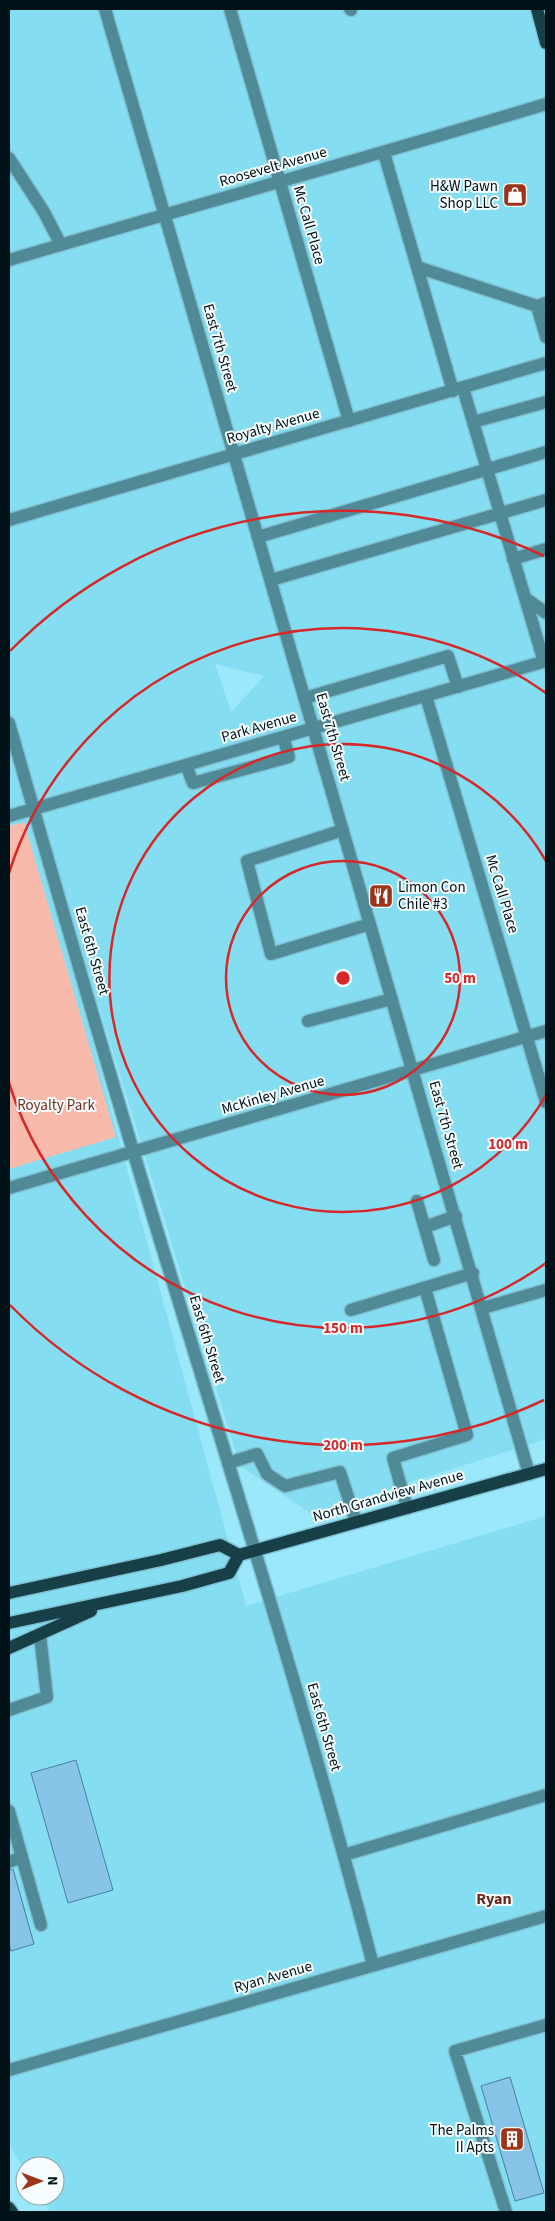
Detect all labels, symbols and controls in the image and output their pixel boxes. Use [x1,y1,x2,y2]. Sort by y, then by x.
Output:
street label: Roosevelt Avenue [217,142,329,192]
place label: H&W Pawn Shop LLC [430,176,498,214]
shop icon: H&W Pawn Shop LLC [502,182,528,208]
street label: Mc Call Place [288,183,330,267]
street label: East 7th Street [197,301,243,395]
street label: Royalty Avenue [224,403,322,449]
street label: East 7th Street [310,690,356,784]
street label: Park Avenue [219,706,299,748]
street label: Mc Call Place [480,852,524,936]
place label: Limon Con Chile #3 [398,877,466,915]
restaurant icon: Limon Con Chile #3 [368,883,394,909]
street label: East 6th Street [69,904,115,998]
text: 50 m [444,968,476,989]
centre of rings [334,969,352,987]
street label: McKinley Avenue [219,1070,327,1120]
street label: East 7th Street [423,1078,469,1172]
park label: Royalty Park [17,1095,95,1116]
text: 100 m [488,1134,528,1155]
street label: East 6th Street [184,1293,230,1385]
text: 150 m [323,1318,363,1339]
text: 200 m [323,1435,363,1456]
street label: North Grandview Avenue [310,1464,466,1528]
street label: East 6th Street [301,1680,347,1774]
district label: Ryan [476,1888,512,1910]
street label: Ryan Avenue [232,1956,314,1998]
place label: The Palms II Apts [429,2120,494,2158]
building icon: The Palms II Apts [499,2126,525,2152]
north arrow [15,2156,65,2206]
text: N [42,2176,62,2186]

